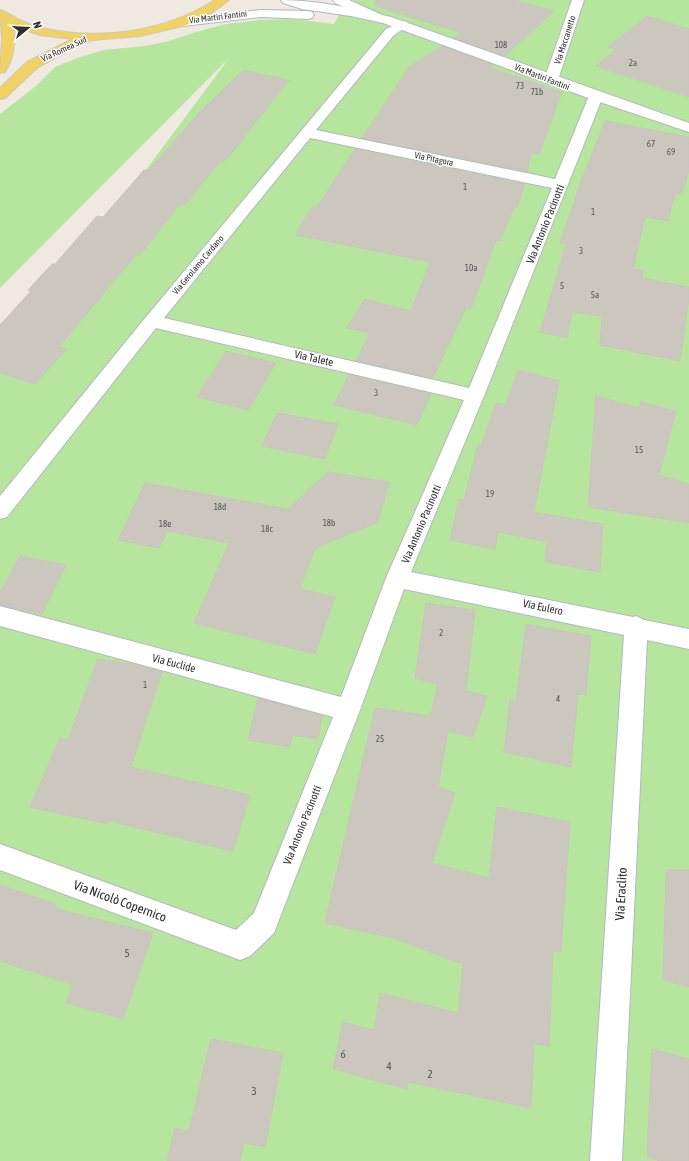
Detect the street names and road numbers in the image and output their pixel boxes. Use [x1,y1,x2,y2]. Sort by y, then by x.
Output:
street label: Via Martiri Fantini [188,8,248,26]
street label: Via Maccanetto [552,14,578,66]
street label: Via Romea Sud [40,34,88,64]
street label: Via Martiri Fantini [513,62,571,92]
street label: Via Pitagora [414,150,454,168]
street label: Via Antonio Pacinotti [524,183,566,265]
street label: Via Gerolamo Cardano [170,233,226,297]
street label: Via Talete [293,348,335,368]
street label: Via Antonio Pacinotti [399,483,443,565]
street label: Via Eulero [522,597,564,617]
street label: Via Euclide [151,651,197,675]
street label: Via Antonio Pacinotti [281,784,323,866]
street label: Via Eraclito [612,867,630,921]
street label: Via Nicolò Copernico [71,877,169,925]

